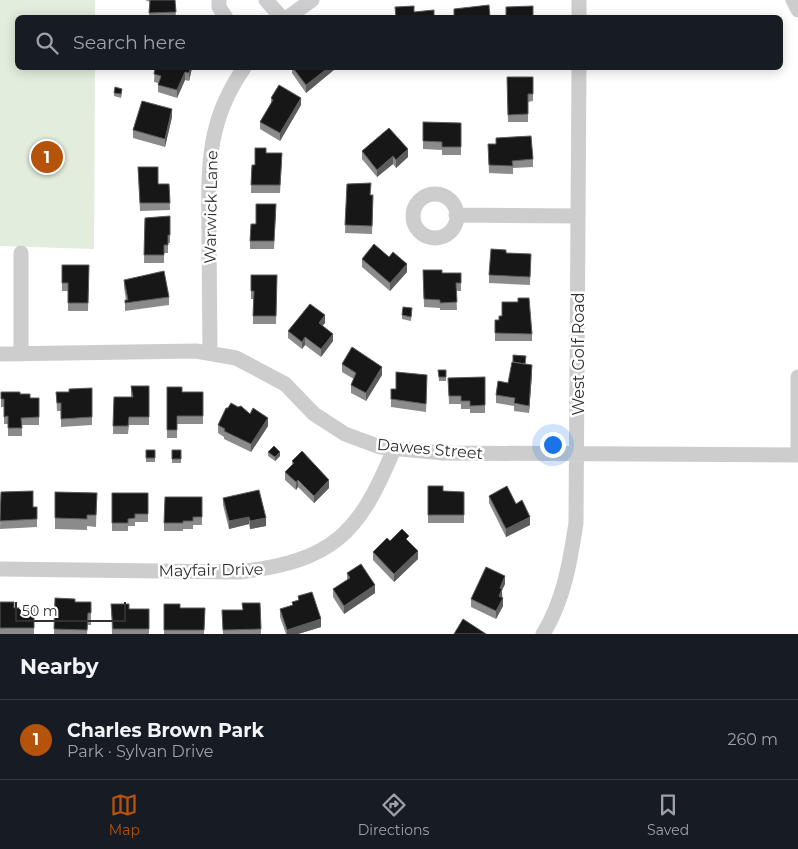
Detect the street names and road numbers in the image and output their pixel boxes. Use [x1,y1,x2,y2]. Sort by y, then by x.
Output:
street label: Warwick Lane [201,150,221,264]
street label: West Golf Road [569,292,588,416]
street label: Dawes Street [376,435,484,463]
street label: Mayfair Drive [159,560,263,580]

